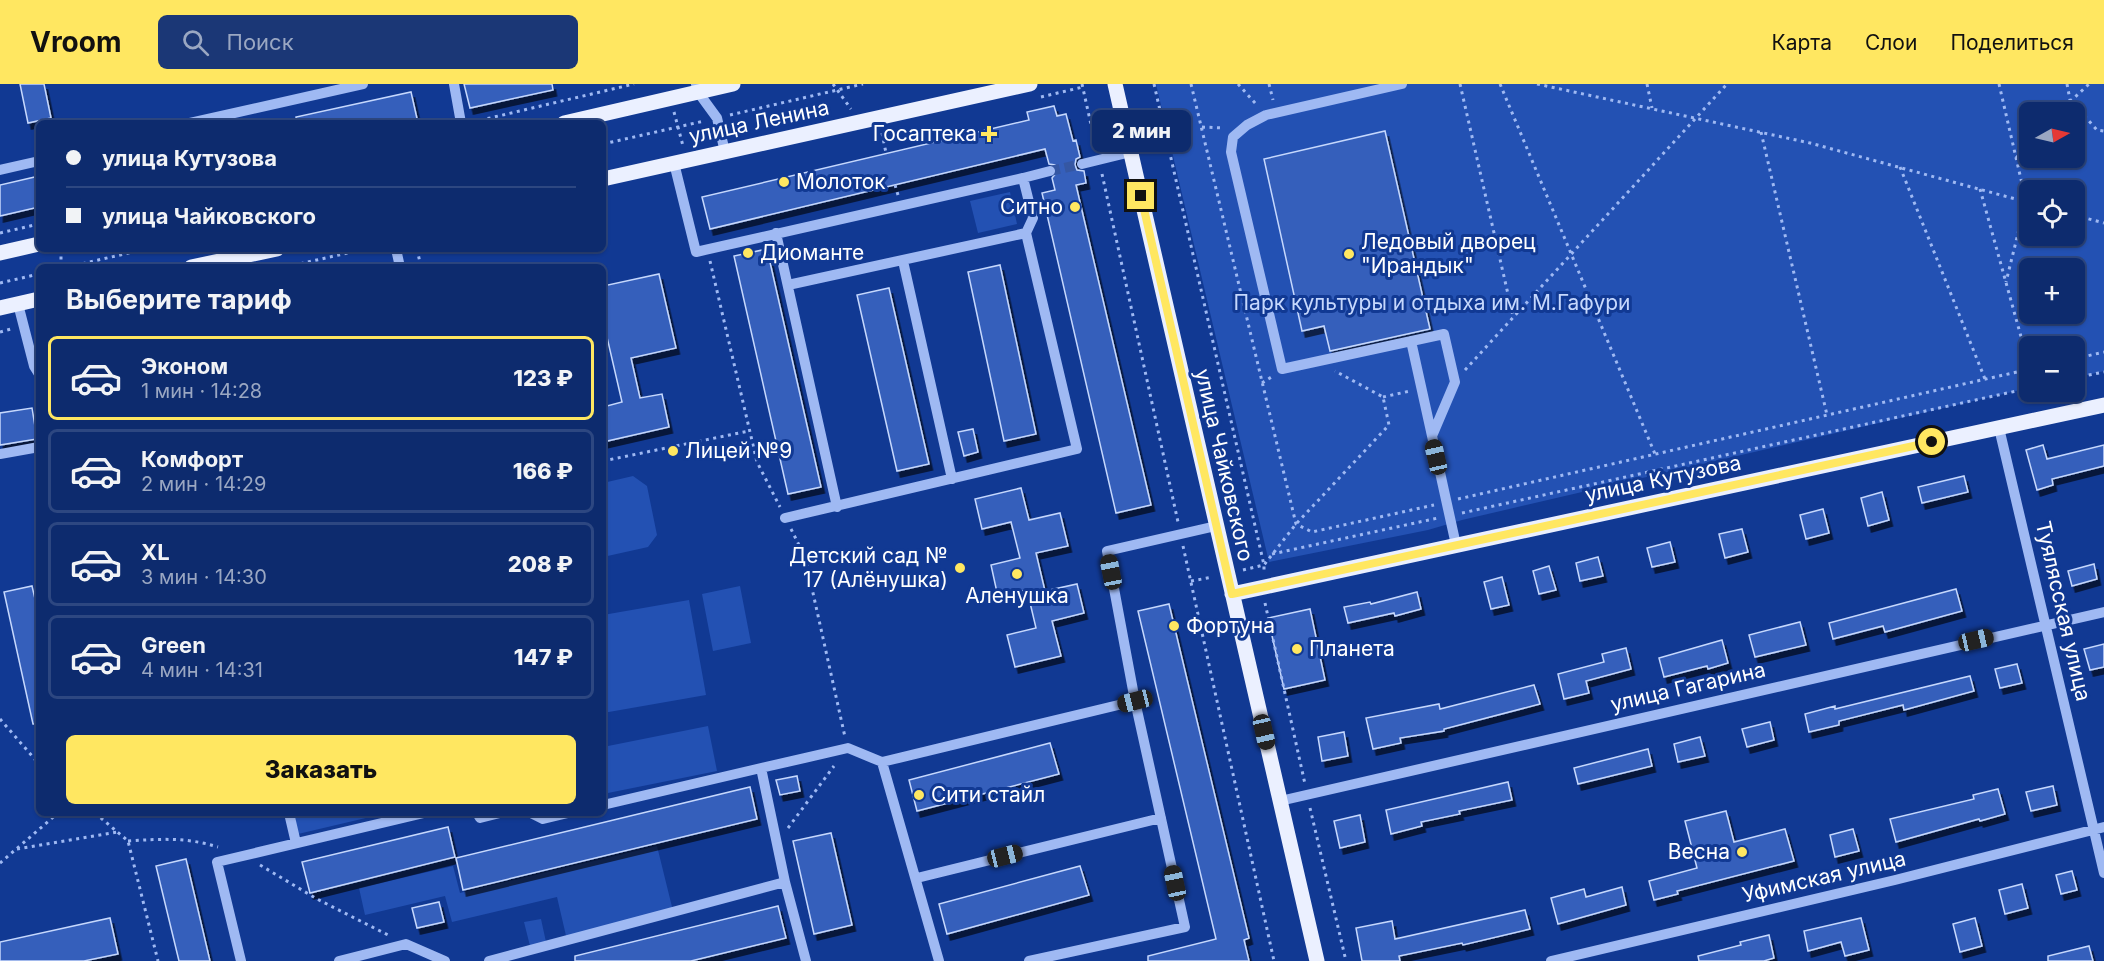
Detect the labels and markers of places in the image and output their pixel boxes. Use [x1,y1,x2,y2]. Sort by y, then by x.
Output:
place label: Госаптека [873,121,977,146]
marker: Госаптека [982,127,996,141]
place label: Молоток [796,169,886,194]
marker: Молоток [777,175,791,189]
place label: Ситно [1000,194,1063,219]
marker: Ситно [1068,200,1082,214]
place label: Ледовый дворец "Ирандык" [1361,229,1536,278]
place label: Диоманте [760,240,864,265]
marker: Диоманте [741,246,755,260]
marker: Ледовый дворец "Ирандык" [1342,247,1356,261]
place label: Лицей №9 [685,438,792,463]
marker: Лицей №9 [666,444,680,458]
place label: Детский сад № 17 (Алёнушка) [789,543,948,592]
marker: Детский сад № 17 (Алёнушка) [953,561,967,575]
marker: Аленушка [1010,567,1024,581]
place label: Аленушка [965,583,1069,608]
place label: Фортуна [1186,613,1275,638]
marker: Фортуна [1167,619,1181,633]
place label: Планета [1309,636,1395,661]
marker: Планета [1290,642,1304,656]
place label: Сити стайл [931,782,1045,807]
marker: Сити стайл [912,788,926,802]
place label: Весна [1668,839,1730,864]
marker: Весна [1735,845,1749,859]

